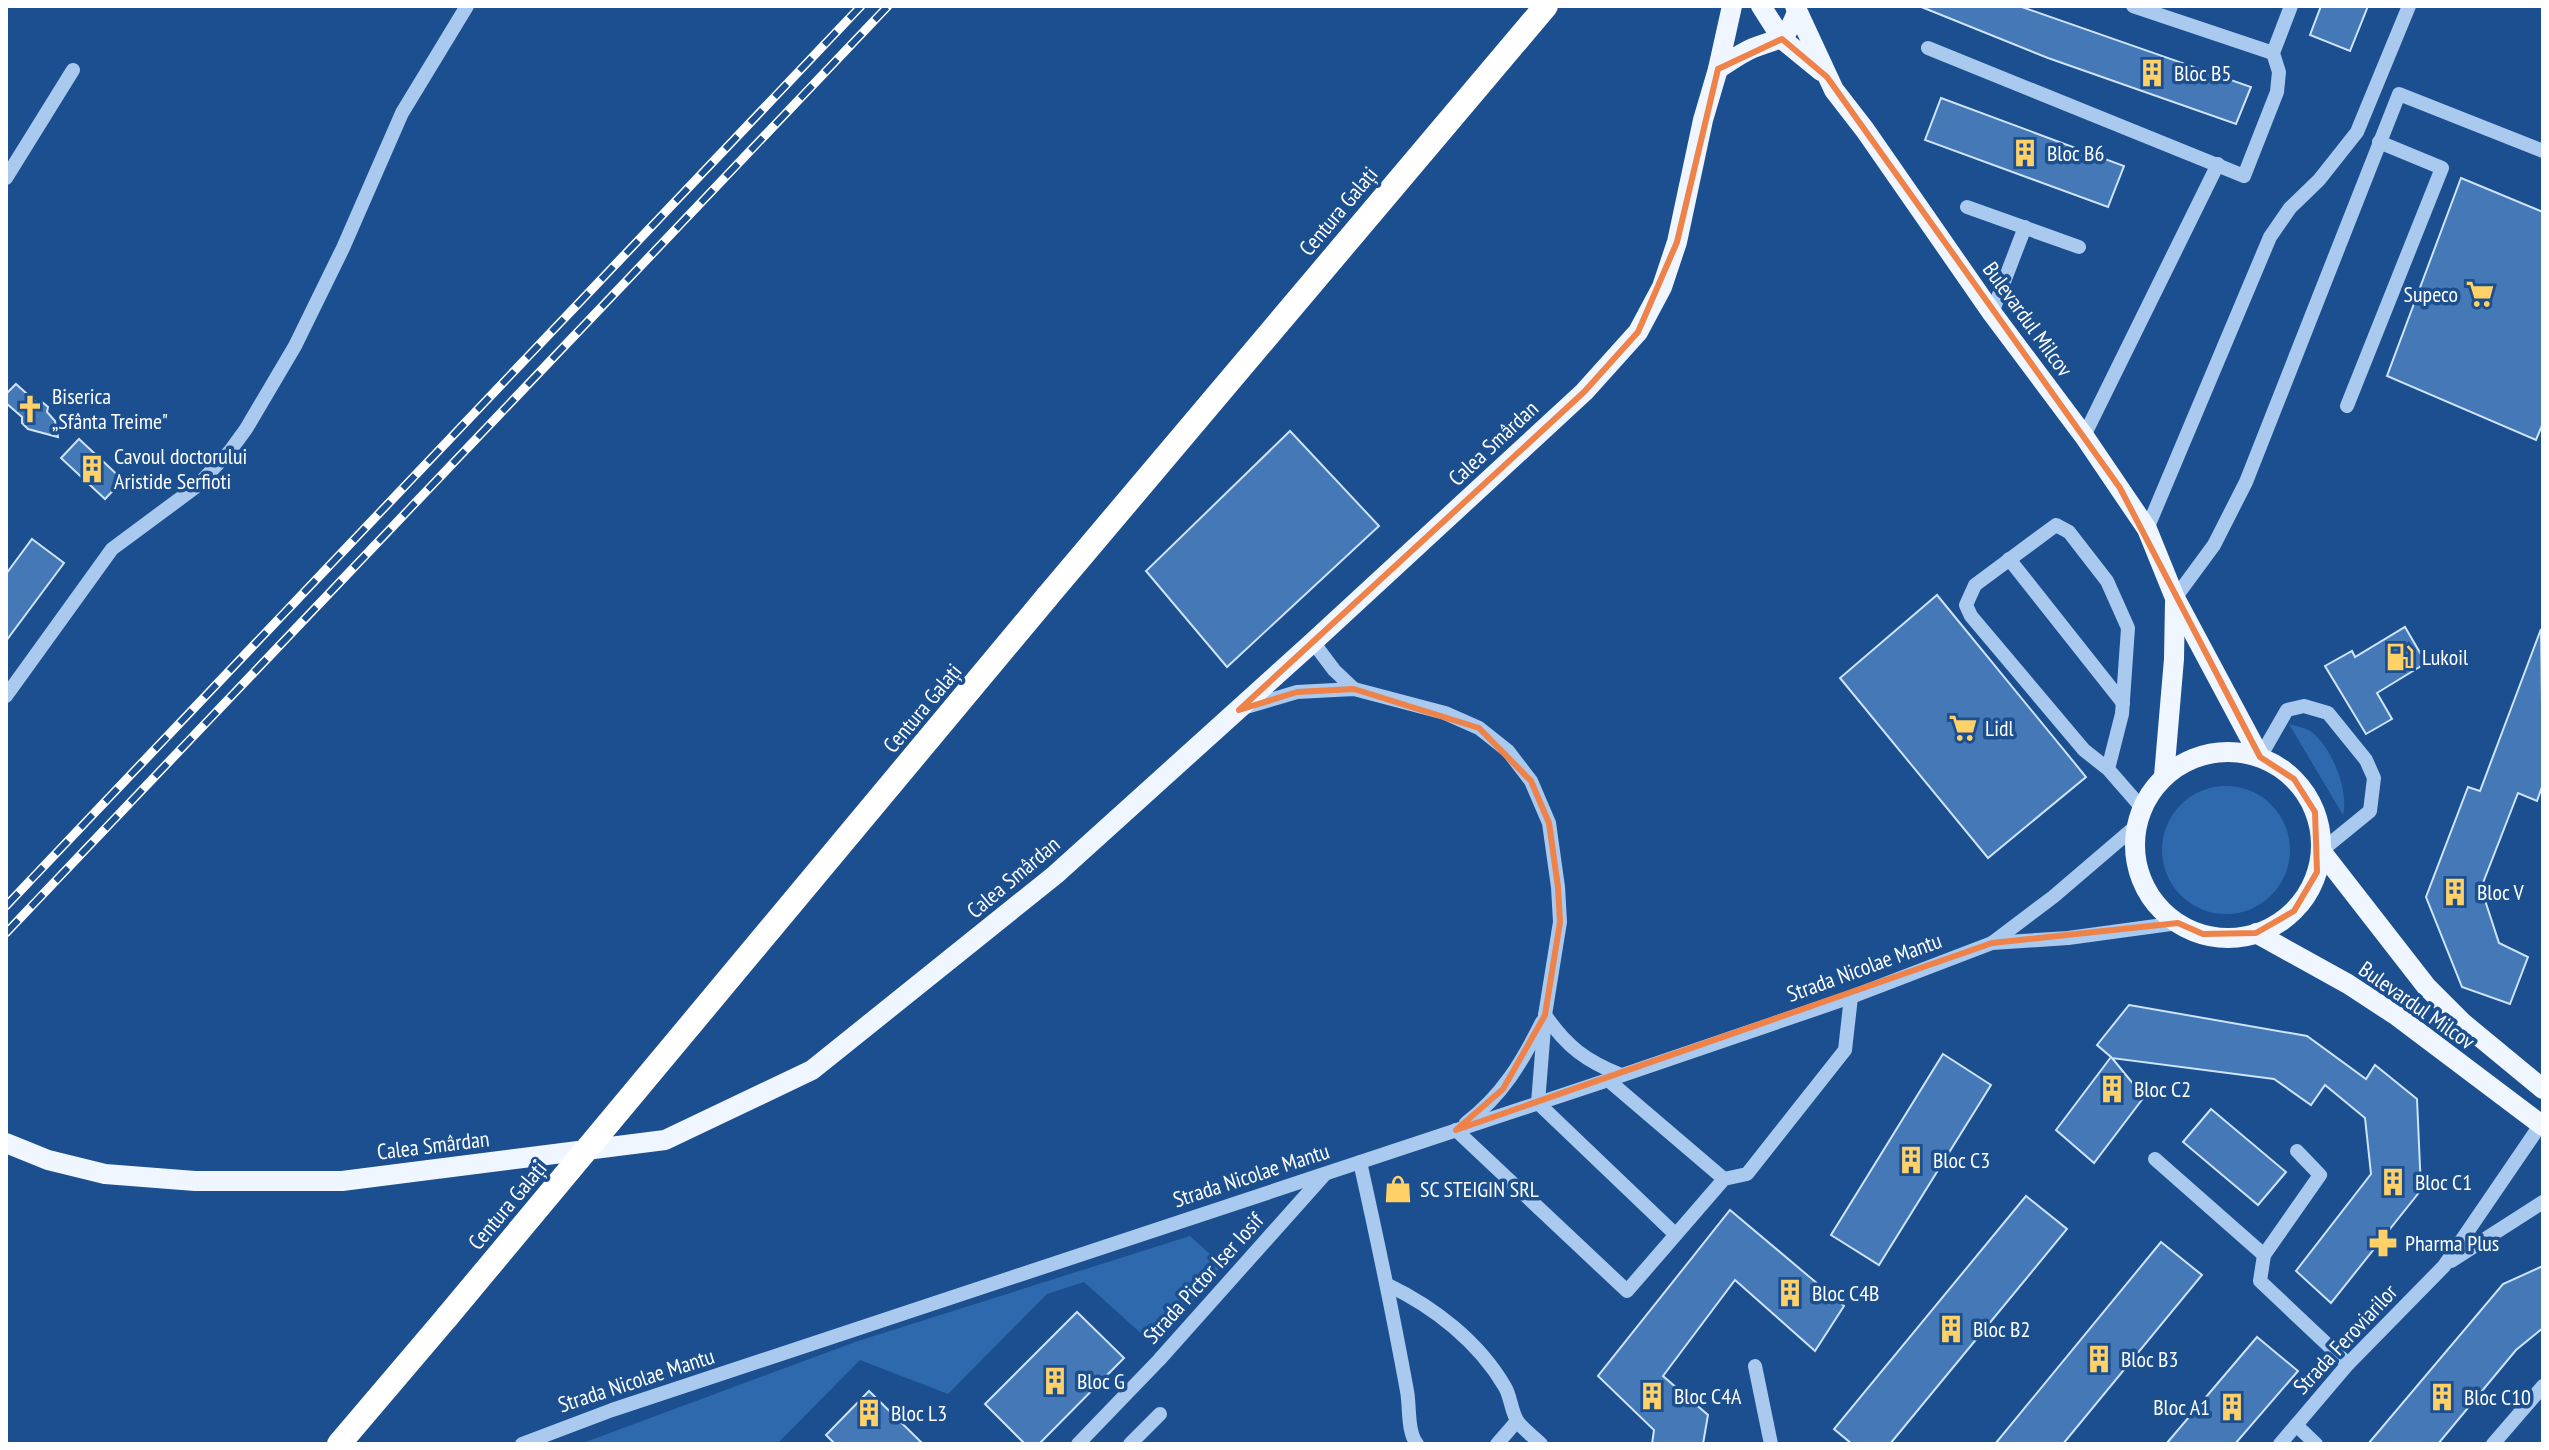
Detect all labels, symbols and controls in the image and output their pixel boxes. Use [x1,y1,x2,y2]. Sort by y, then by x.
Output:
building icon: Bloc B5 [2137,58,2167,88]
place label: Bloc B5 [2174,59,2231,87]
building icon: Bloc B6 [2010,138,2040,168]
place label: Bloc B6 [2047,139,2104,167]
street label: Centura Galați [1293,161,1383,261]
street label: Bulevardul Milcov [1977,256,2079,382]
supermarket icon: Supeco [2465,279,2495,309]
place label: Supeco [2404,280,2458,308]
place label: Biserica „Sfânta Treime" [52,382,168,435]
church icon: Biserica „Sfânta Treime" [15,394,45,424]
street label: Calea Smârdan [1442,394,1544,492]
place label: Cavoul doctorului Aristide Serfioti [114,442,247,495]
building icon: Cavoul doctorului Aristide Serfioti [77,454,107,484]
fuel station icon: Lukoil [2385,642,2415,672]
place label: Lukoil [2422,643,2469,671]
street label: Centura Galați [877,658,967,758]
supermarket icon: Lidl [1948,713,1978,743]
place label: Lidl [1985,714,2014,742]
street label: Calea Smârdan [961,830,1065,924]
building icon: Bloc V [2440,877,2470,907]
place label: Bloc V [2477,878,2525,906]
street label: Strada Nicolae Mantu [1783,926,1945,1008]
street label: Bulevardul Milcov [2354,955,2481,1055]
building icon: Bloc C2 [2097,1074,2127,1104]
place label: Bloc C2 [2134,1075,2191,1103]
street label: Calea Smârdan [375,1124,491,1166]
street label: Strada Nicolae Mantu [1169,1137,1333,1213]
building icon: Bloc C3 [1896,1145,1926,1175]
place label: Bloc C3 [1933,1146,1990,1174]
street label: Centura Galați [462,1155,552,1255]
building icon: Bloc C1 [2378,1167,2408,1197]
place label: Bloc C1 [2415,1168,2472,1196]
shop icon: SC STEIGIN SRL [1383,1174,1413,1204]
place label: SC STEIGIN SRL [1420,1175,1539,1203]
street label: Strada Pictor Iser Iosif [1137,1206,1270,1349]
pharmacy icon: Pharma Plus [2368,1228,2398,1258]
place label: Pharma Plus [2405,1229,2499,1257]
building icon: Bloc C4B [1775,1278,1805,1308]
street label: Strada Feroviarilor [2287,1278,2403,1400]
place label: Bloc C4B [1812,1279,1879,1307]
building icon: Bloc B2 [1936,1314,1966,1344]
place label: Bloc B2 [1973,1315,2030,1343]
street label: Strada Nicolae Mantu [554,1342,718,1418]
building icon: Bloc B3 [2084,1344,2114,1374]
place label: Bloc B3 [2121,1345,2178,1373]
building icon: Bloc G [1040,1366,1070,1396]
place label: Bloc G [1077,1367,1125,1395]
building icon: Bloc C4A [1637,1381,1667,1411]
place label: Bloc C4A [1674,1382,1742,1410]
building icon: Bloc C10 [2427,1382,2457,1412]
place label: Bloc C10 [2464,1383,2531,1411]
building icon: Bloc A1 [2217,1392,2247,1422]
place label: Bloc A1 [2153,1393,2210,1421]
building icon: Bloc L3 [854,1398,884,1428]
place label: Bloc L3 [891,1399,947,1427]

